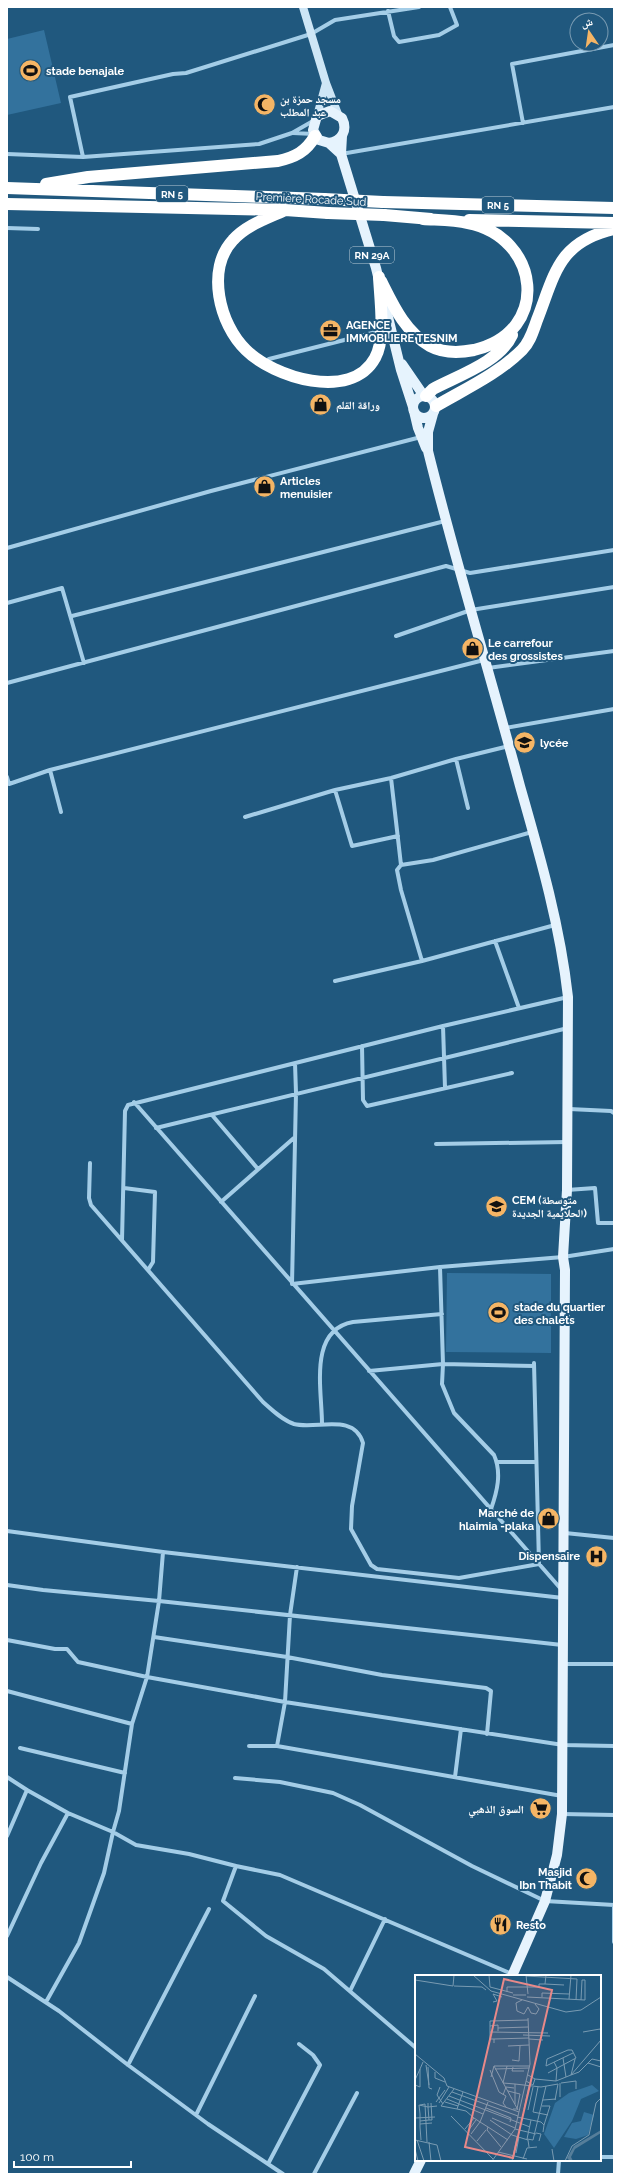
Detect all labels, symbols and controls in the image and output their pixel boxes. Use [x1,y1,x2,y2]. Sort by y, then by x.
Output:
north arrow [569,12,609,52]
text: ش [580,15,595,31]
sports icon: stade benajale [17,58,43,84]
place label: stade benajale [46,65,124,78]
mosque icon: مسجد حمزة بن عبد المطلب [252,92,278,118]
place label: مسجد حمزة بن عبد المطلب [280,93,341,119]
road number: RN 5 [156,186,188,202]
street label: Première Rocade Sud [255,190,367,209]
road number: RN 5 [482,197,514,213]
road number: RN 29A [350,247,394,263]
office icon: AGENCE IMMOBLIERE TESNIM [317,318,343,344]
place label: AGENCE IMMOBLIERE TESNIM [346,319,458,345]
shop icon: وراقة القلم [308,392,334,418]
place label: وراقة القلم [336,399,380,413]
shop icon: Articles menuisier [251,474,277,500]
place label: Articles menuisier [280,475,333,501]
shop icon: Le carrefour des grossistes [459,636,485,662]
place label: Le carrefour des grossistes [488,637,563,663]
school or university icon: lycée [511,730,537,756]
place label: lycée [540,737,569,750]
school or university icon: CEM (متوسطة الحلايمية الجديدة) [483,1193,509,1219]
place label: CEM (متوسطة الحلايمية الجديدة) [512,1194,588,1220]
sports icon: stade du quartier des chalets [486,1300,512,1326]
place label: stade du quartier des chalets [514,1301,606,1327]
shop icon: Marché de hlaimia -plaka [536,1506,562,1532]
place label: Marché de hlaimia -plaka [459,1507,534,1533]
hospital icon: Dispensaire [583,1543,609,1569]
place label: Dispensaire [518,1550,580,1563]
supermarket icon: السوق الذهبي [527,1796,553,1822]
place label: السوق الذهبي [468,1803,524,1818]
mosque icon: Masjid Ibn Thabit [574,1865,600,1891]
place label: Masjid Ibn Thabit [519,1866,573,1892]
restaurant icon: Resto [488,1912,514,1938]
place label: Resto [516,1919,546,1932]
inset map [415,1975,601,2161]
scale bar [14,2143,131,2169]
text: 100 m [20,2150,54,2164]

